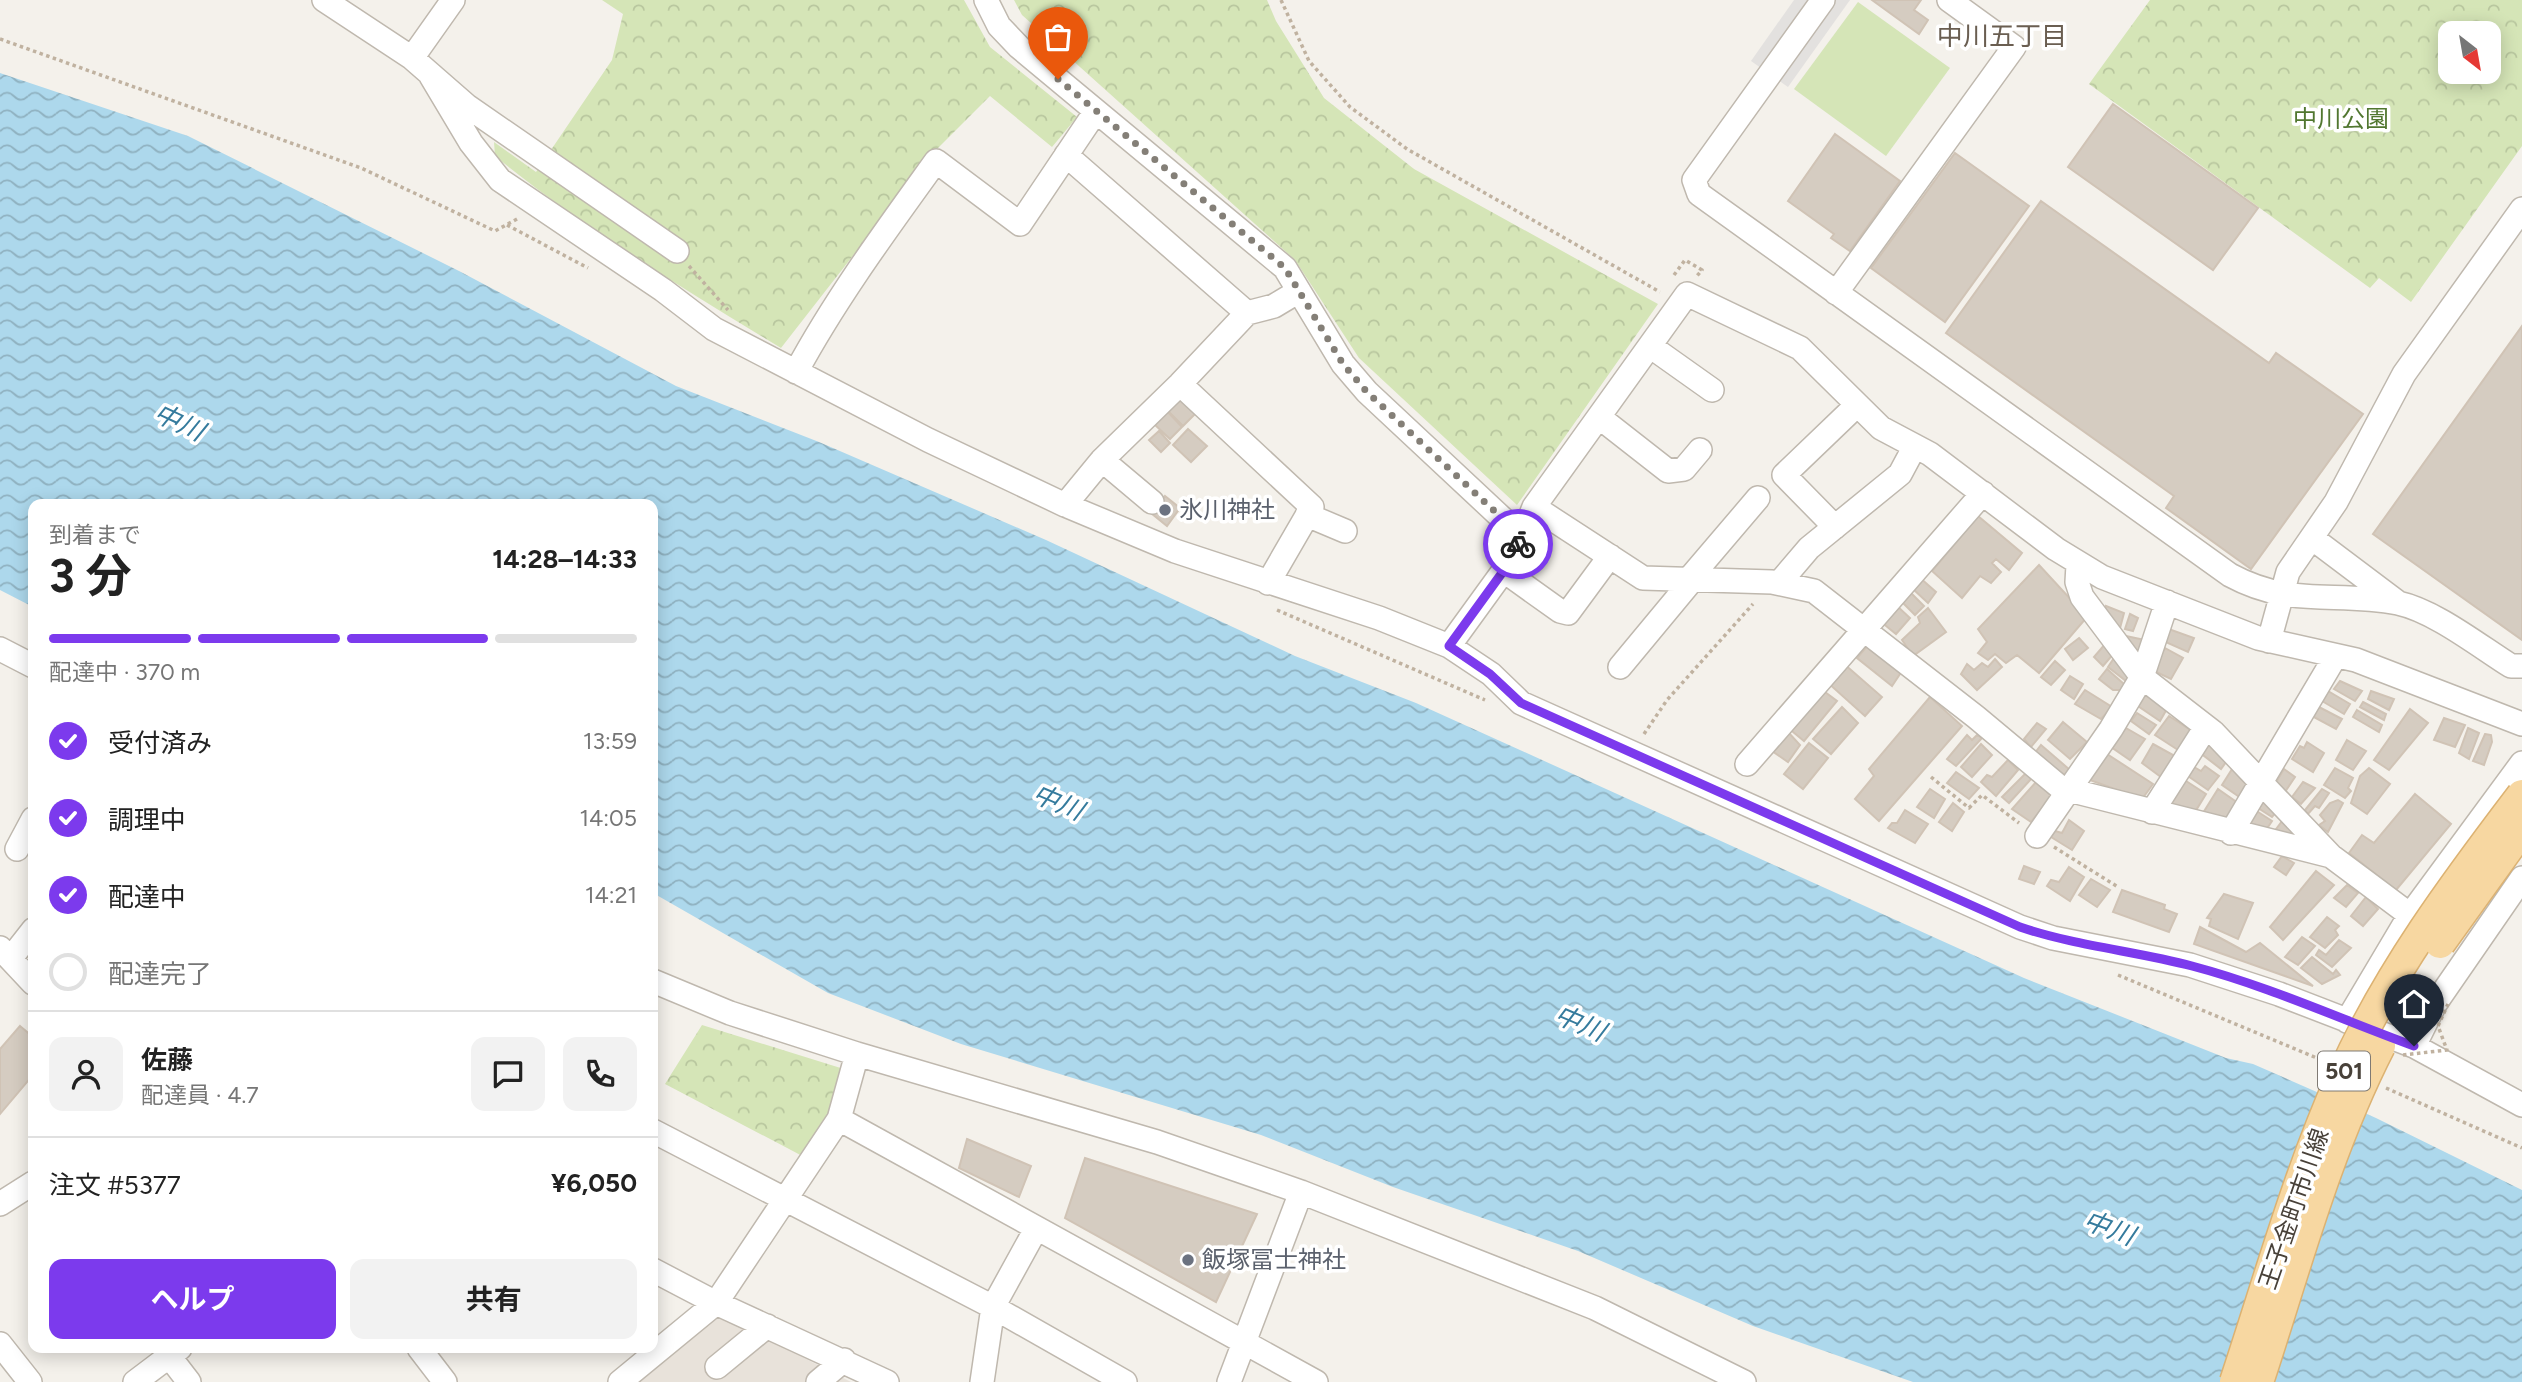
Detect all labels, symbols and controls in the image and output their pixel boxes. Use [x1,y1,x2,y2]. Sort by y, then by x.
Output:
pin [1028,7,1088,79]
icon: bag [1039,18,1077,56]
district label: 中川五丁目 [1937,20,2067,52]
north arrow [2438,21,2501,84]
map controls [2438,21,2501,84]
park label: 中川公園 [2293,104,2389,133]
water label: 中川 [149,397,212,449]
place label: 氷川神社 [1179,495,1275,524]
marker: 氷川神社 [1157,502,1173,518]
courier [1483,509,1553,579]
text: 到着まで [49,521,141,549]
icon: bike [1499,525,1537,563]
text: 14:28–14:33 [492,543,637,575]
text: 3 分 [49,548,132,604]
text: 配達中 · 370 m [49,658,200,686]
icon: check [49,722,87,760]
text: 受付済み [108,727,212,759]
text: 13:59 [583,727,637,755]
water label: 中川 [1028,777,1091,828]
icon: check [49,799,87,837]
text: 調理中 [108,804,186,836]
text: 14:05 [579,804,637,832]
icon: check [49,876,87,914]
text: 配達中 [108,881,186,913]
text: 14:21 [585,881,637,909]
text: 配達完了 [108,958,212,990]
pin [2384,974,2444,1046]
icon: home [2395,985,2433,1023]
water label: 中川 [1550,998,1613,1049]
button: person [49,1037,123,1111]
button: chat [471,1037,545,1111]
button: phone [563,1037,637,1111]
text: 佐藤 [141,1044,193,1076]
road number: 501 [2318,1052,2370,1090]
text: 配達員 · 4.7 [141,1081,259,1109]
street label: 王子金町市川線 [2252,1125,2335,1293]
text: ¥6,050 [551,1167,637,1199]
text: 注文 #5377 [49,1169,181,1201]
water label: 中川 [2079,1204,2142,1253]
place label: 飯塚冨士神社 [1202,1245,1346,1274]
marker: 飯塚冨士神社 [1180,1252,1196,1268]
button: ヘルプ [49,1259,336,1339]
button: 共有 [350,1259,637,1339]

